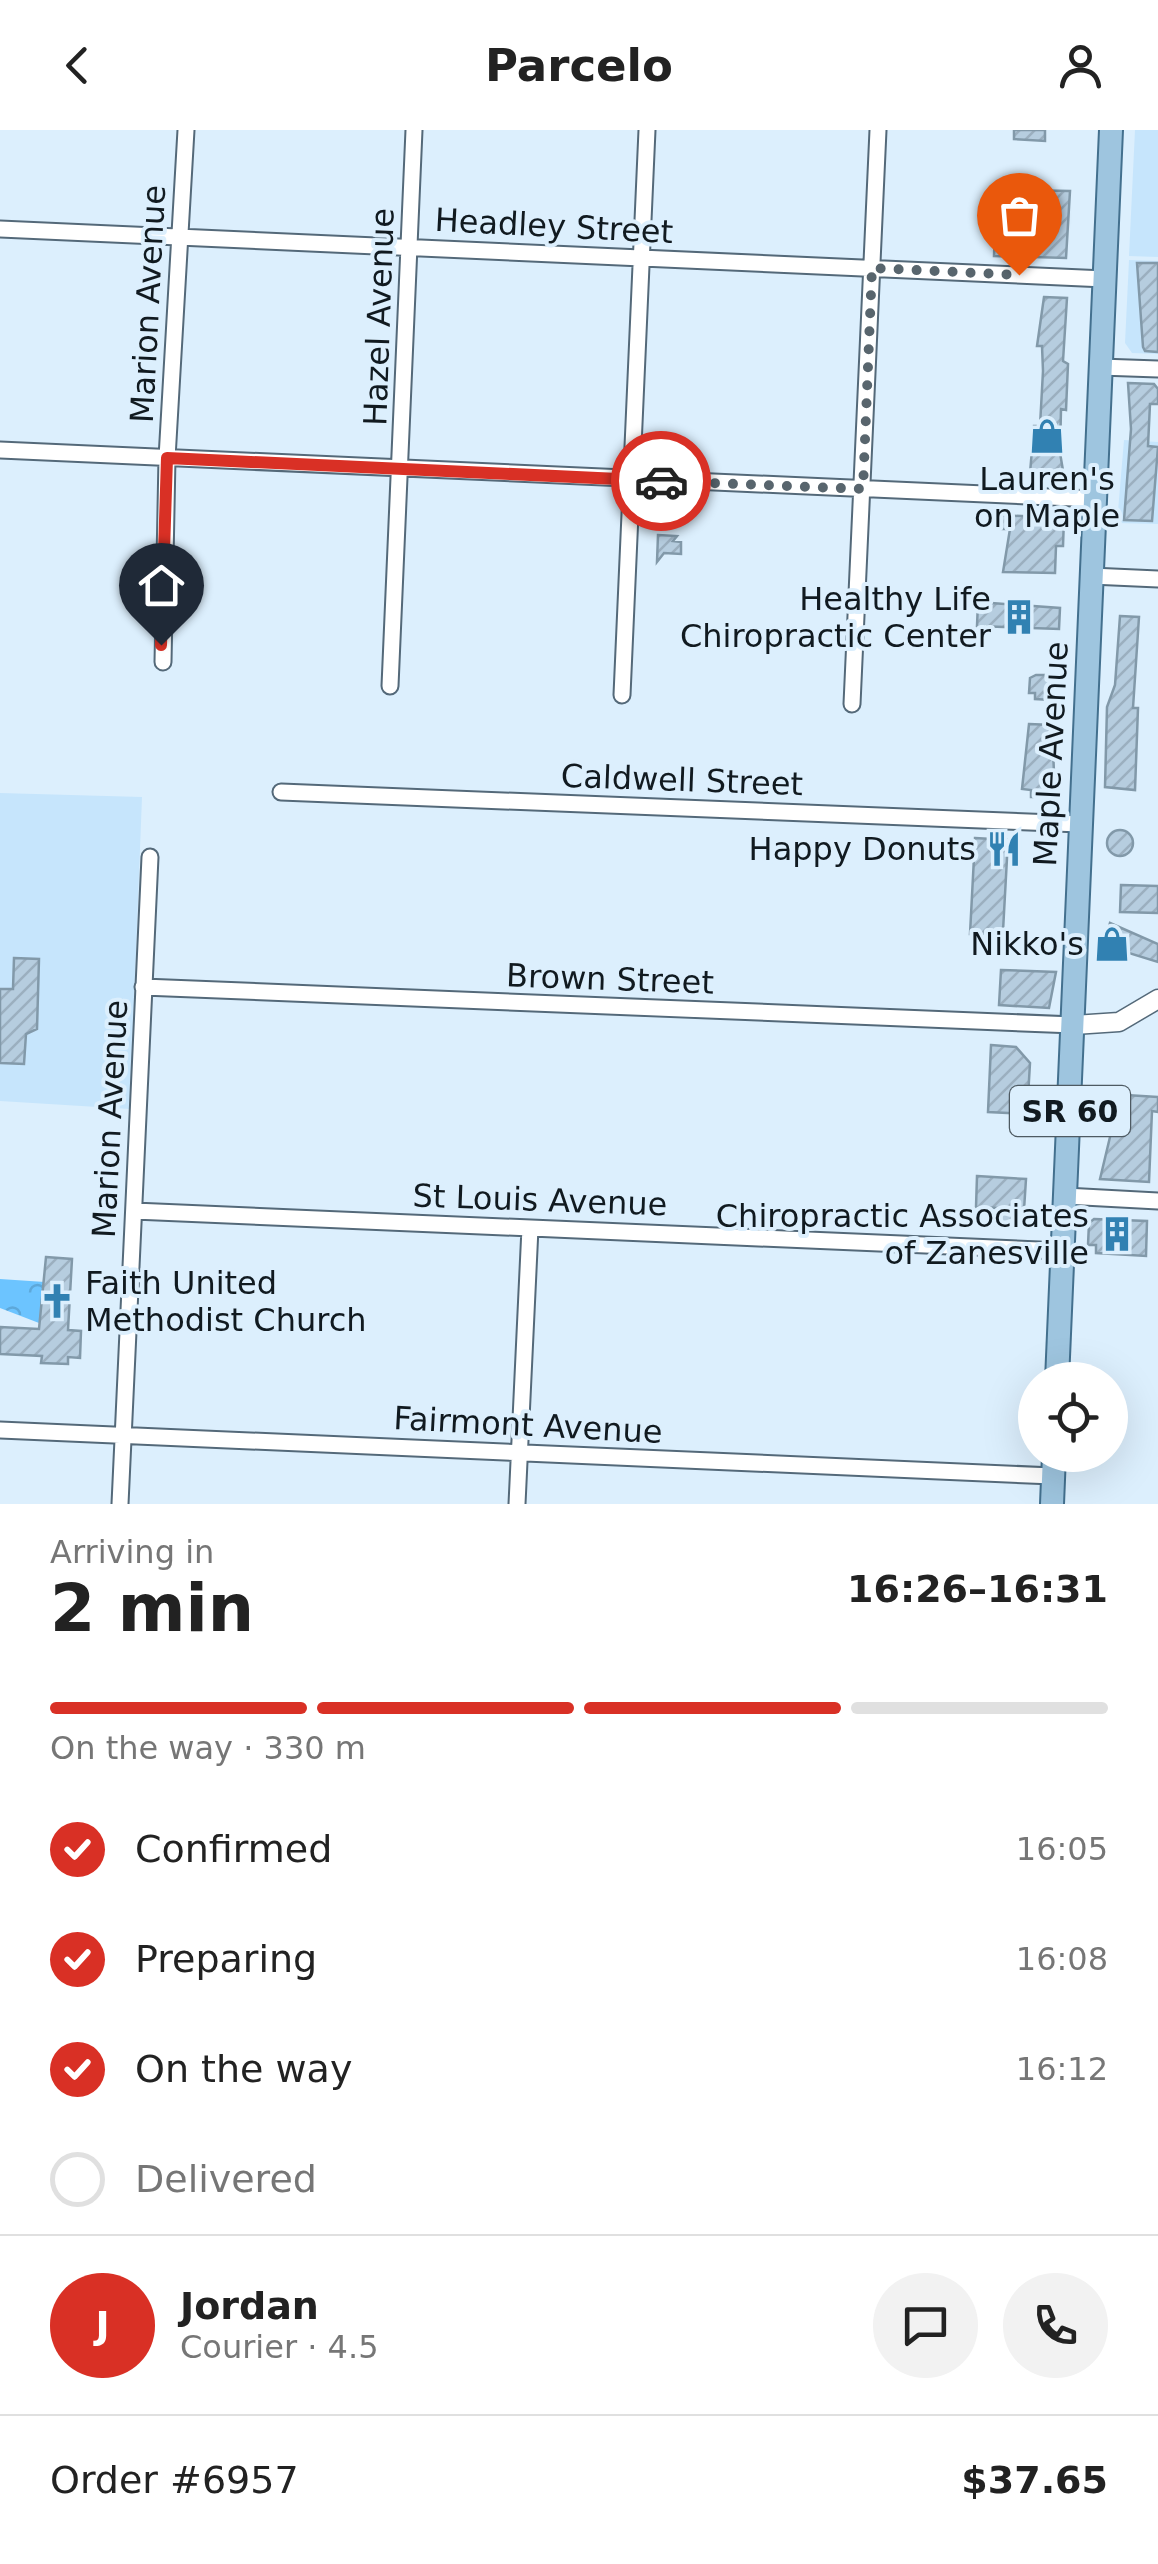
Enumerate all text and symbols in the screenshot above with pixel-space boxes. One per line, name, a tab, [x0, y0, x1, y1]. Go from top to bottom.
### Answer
icon: back	[50, 38, 105, 93]
icon: person	[1053, 38, 1108, 93]
text: Parcelo	[485, 39, 673, 92]
pin	[977, 173, 1062, 276]
street label: Marion Avenue	[123, 184, 173, 424]
icon: bag	[992, 188, 1047, 243]
street label: Headley Street	[434, 201, 674, 251]
street label: Hazel Avenue	[356, 207, 402, 427]
shop icon: Lauren's on Maple	[1028, 417, 1066, 455]
courier	[611, 431, 711, 531]
icon: car	[634, 454, 689, 509]
place label: Lauren's on Maple	[974, 460, 1120, 535]
pin	[119, 543, 204, 646]
icon: home	[134, 558, 189, 613]
place label: Healthy Life Chiropractic Center	[680, 580, 992, 655]
building icon: Healthy Life Chiropractic Center	[1000, 598, 1038, 636]
street label: Maple Avenue	[1026, 641, 1076, 867]
street label: Caldwell Street	[560, 757, 804, 803]
place label: Happy Donuts	[749, 830, 976, 868]
restaurant icon: Happy Donuts	[985, 830, 1023, 868]
place label: Nikko's	[970, 925, 1084, 963]
shop icon: Nikko's	[1093, 925, 1131, 963]
street label: Brown Street	[505, 956, 715, 1002]
street label: Marion Avenue	[85, 999, 135, 1239]
road number: SR 60	[1010, 1086, 1130, 1136]
street label: St Louis Avenue	[412, 1177, 668, 1223]
place label: Chiropractic Associates of Zanesville	[716, 1197, 1089, 1272]
building icon: Chiropractic Associates of Zanesville	[1098, 1215, 1136, 1253]
place label: Faith United Methodist Church	[85, 1264, 367, 1339]
church icon: Faith United Methodist Church	[38, 1282, 76, 1320]
map controls	[1018, 1362, 1128, 1472]
button: locate	[1018, 1362, 1128, 1472]
street label: Fairmont Avenue	[393, 1399, 663, 1451]
text: Arriving in	[50, 1533, 214, 1571]
text: 16:26–16:31	[847, 1567, 1108, 1611]
text: 2 min	[50, 1571, 254, 1646]
text: On the way · 330 m	[50, 1729, 366, 1767]
icon: check	[50, 1822, 105, 1877]
text: Confirmed	[135, 1827, 332, 1871]
text: 16:05	[1016, 1830, 1108, 1868]
icon: check	[50, 1932, 105, 1987]
text: Preparing	[135, 1937, 317, 1981]
text: 16:08	[1016, 1940, 1108, 1978]
icon: check	[50, 2042, 105, 2097]
text: On the way	[135, 2047, 352, 2091]
text: 16:12	[1016, 2050, 1108, 2088]
text: Delivered	[135, 2157, 317, 2201]
button: chat	[873, 2273, 978, 2378]
button: phone	[1003, 2273, 1108, 2378]
text: Jordan	[180, 2284, 319, 2328]
text: J	[95, 2303, 110, 2347]
text: Courier · 4.5	[180, 2328, 379, 2366]
text: Order #6957	[50, 2458, 299, 2502]
text: $37.65	[961, 2458, 1108, 2502]

